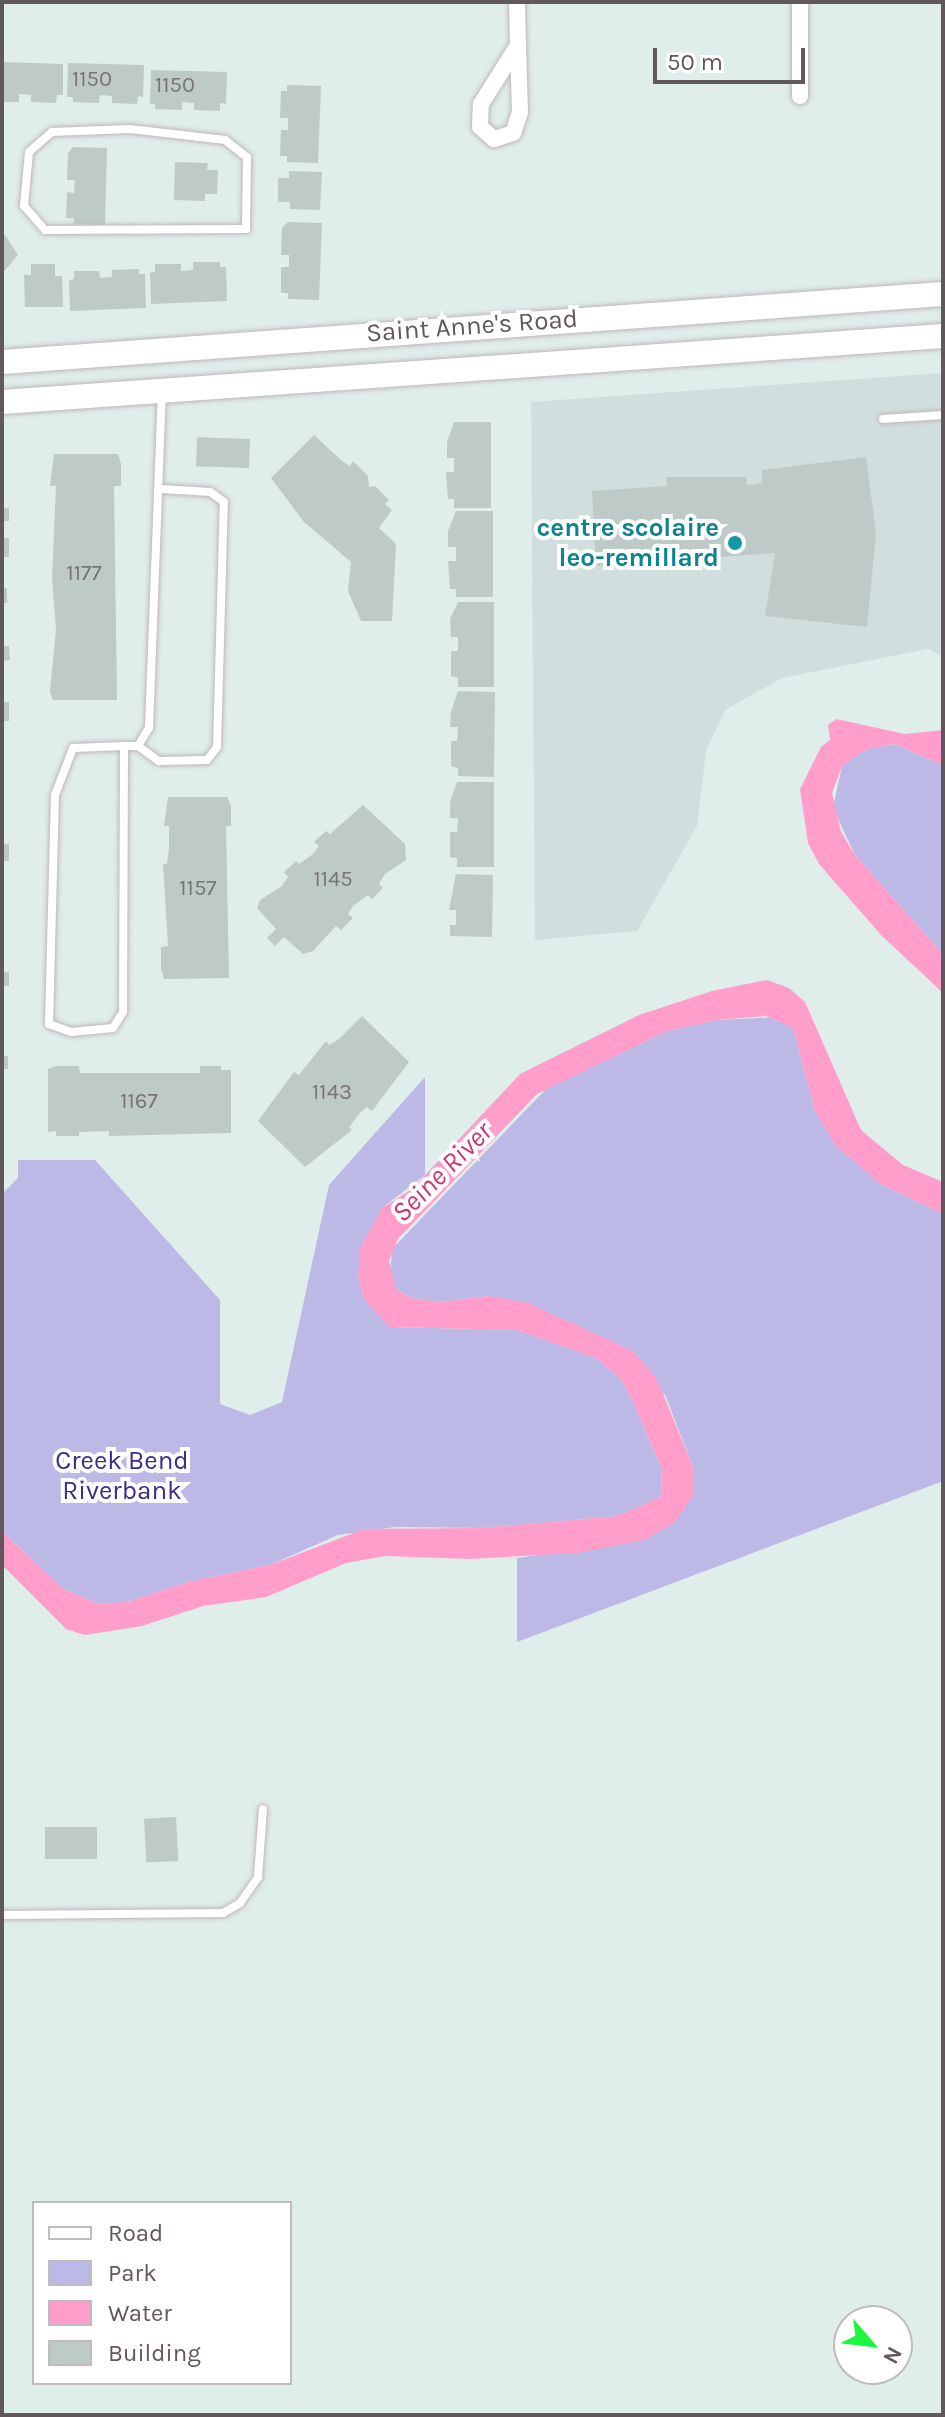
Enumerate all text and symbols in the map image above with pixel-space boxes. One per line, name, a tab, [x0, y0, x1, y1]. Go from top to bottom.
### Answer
scale bar	[657, 32, 809, 82]
text: 50 m	[667, 48, 723, 76]
house number: 1150	[72, 67, 112, 93]
house number: 1150	[155, 73, 195, 99]
street label: Saint Anne's Road	[365, 303, 579, 349]
place label: centre scolaire leo-remillard	[537, 512, 719, 574]
marker: centre scolaire leo-remillard	[726, 534, 744, 552]
house number: 1177	[66, 561, 102, 587]
house number: 1145	[313, 867, 353, 893]
house number: 1157	[179, 876, 217, 902]
house number: 1143	[312, 1080, 352, 1106]
house number: 1167	[120, 1089, 158, 1115]
water label: Seine River	[385, 1115, 499, 1229]
park label: Creek Bend Riverbank	[55, 1445, 189, 1506]
legend	[32, 2201, 292, 2385]
text: Road	[108, 2219, 163, 2247]
text: Park	[108, 2259, 157, 2287]
text: Water	[108, 2299, 172, 2327]
north arrow	[833, 2305, 913, 2385]
text: Building	[108, 2339, 201, 2367]
text: N	[877, 2342, 908, 2368]

